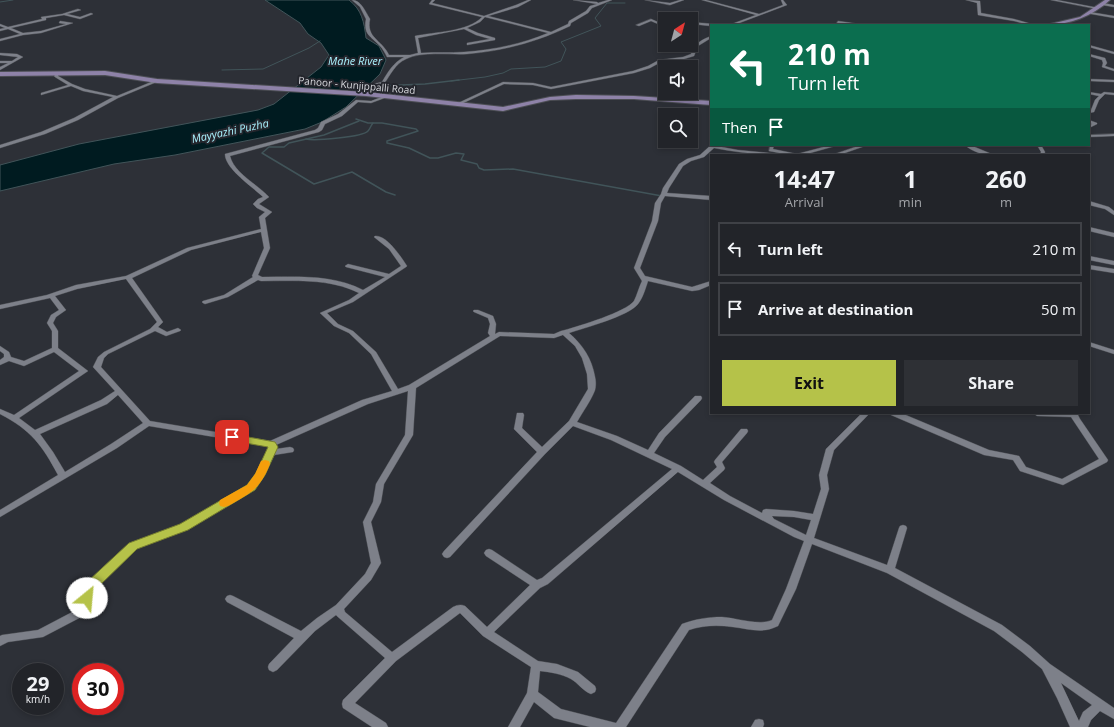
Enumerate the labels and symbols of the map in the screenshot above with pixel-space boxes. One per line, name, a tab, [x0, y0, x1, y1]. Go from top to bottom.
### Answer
north arrow	[658, 12, 698, 52]
water label: Mahe River	[328, 53, 383, 68]
street label: Panoor - Kunjippalli Road	[298, 73, 416, 97]
water label: Mayyazhi Puzha	[190, 115, 270, 146]
pin	[215, 420, 249, 454]
position arrow	[66, 577, 108, 619]
speed limit sign: 30	[72, 663, 124, 715]

